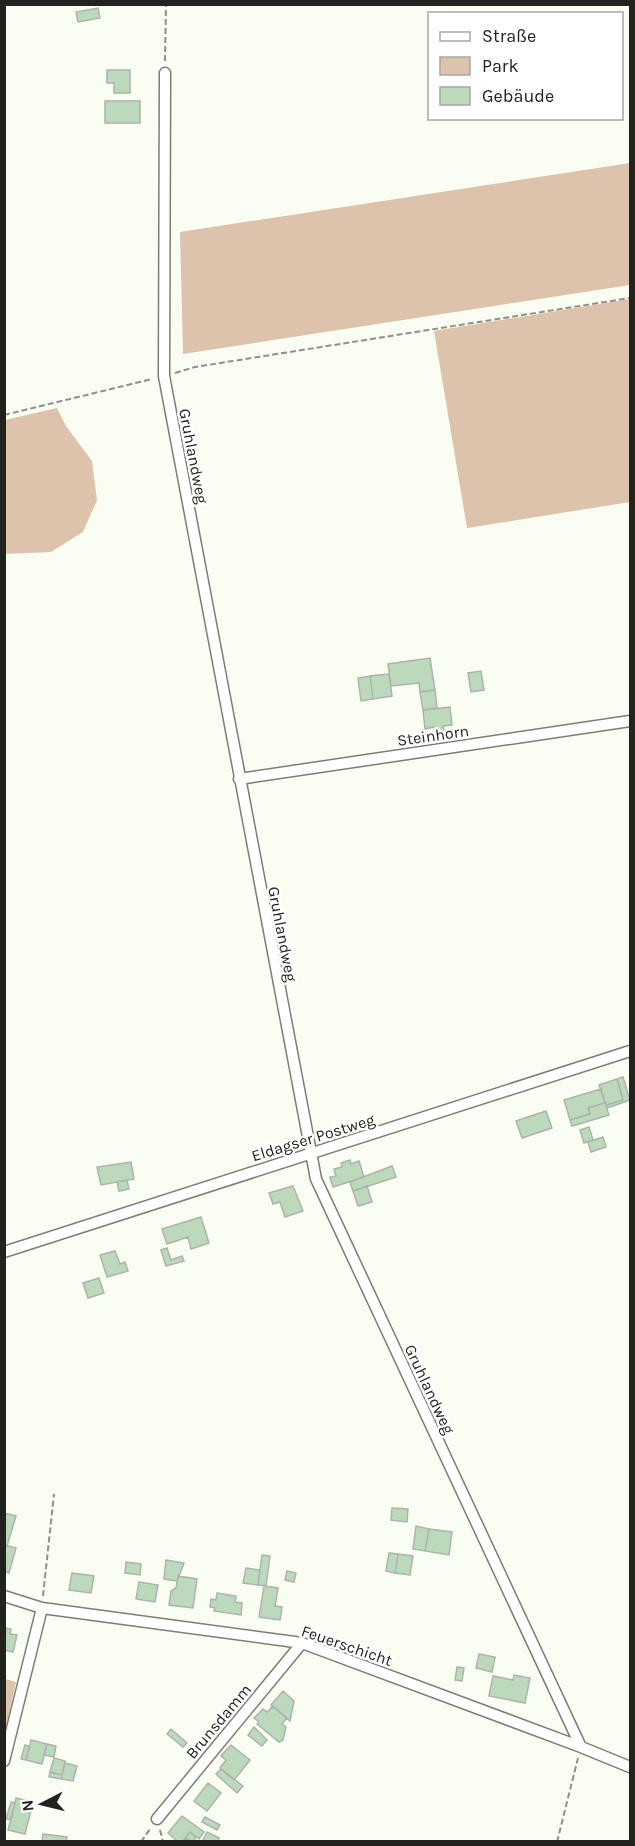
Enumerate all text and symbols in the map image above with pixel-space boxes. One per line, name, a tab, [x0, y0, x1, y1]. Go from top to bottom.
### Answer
legend	[428, 12, 623, 120]
text: Straße	[482, 25, 536, 47]
text: Park	[482, 55, 519, 77]
text: Gebäude	[482, 85, 554, 107]
street label: Gruhlandweg	[175, 407, 212, 505]
street label: Steinhorn	[396, 721, 470, 750]
street label: Gruhlandweg	[264, 885, 301, 983]
street label: Eldagser Postweg	[249, 1110, 377, 1165]
street label: Gruhlandweg	[401, 1341, 459, 1437]
street label: Feuerschicht	[299, 1621, 395, 1670]
street label: Brunsdamm	[182, 1680, 255, 1763]
north arrow	[12, 1774, 72, 1834]
text: N	[17, 1799, 38, 1813]

